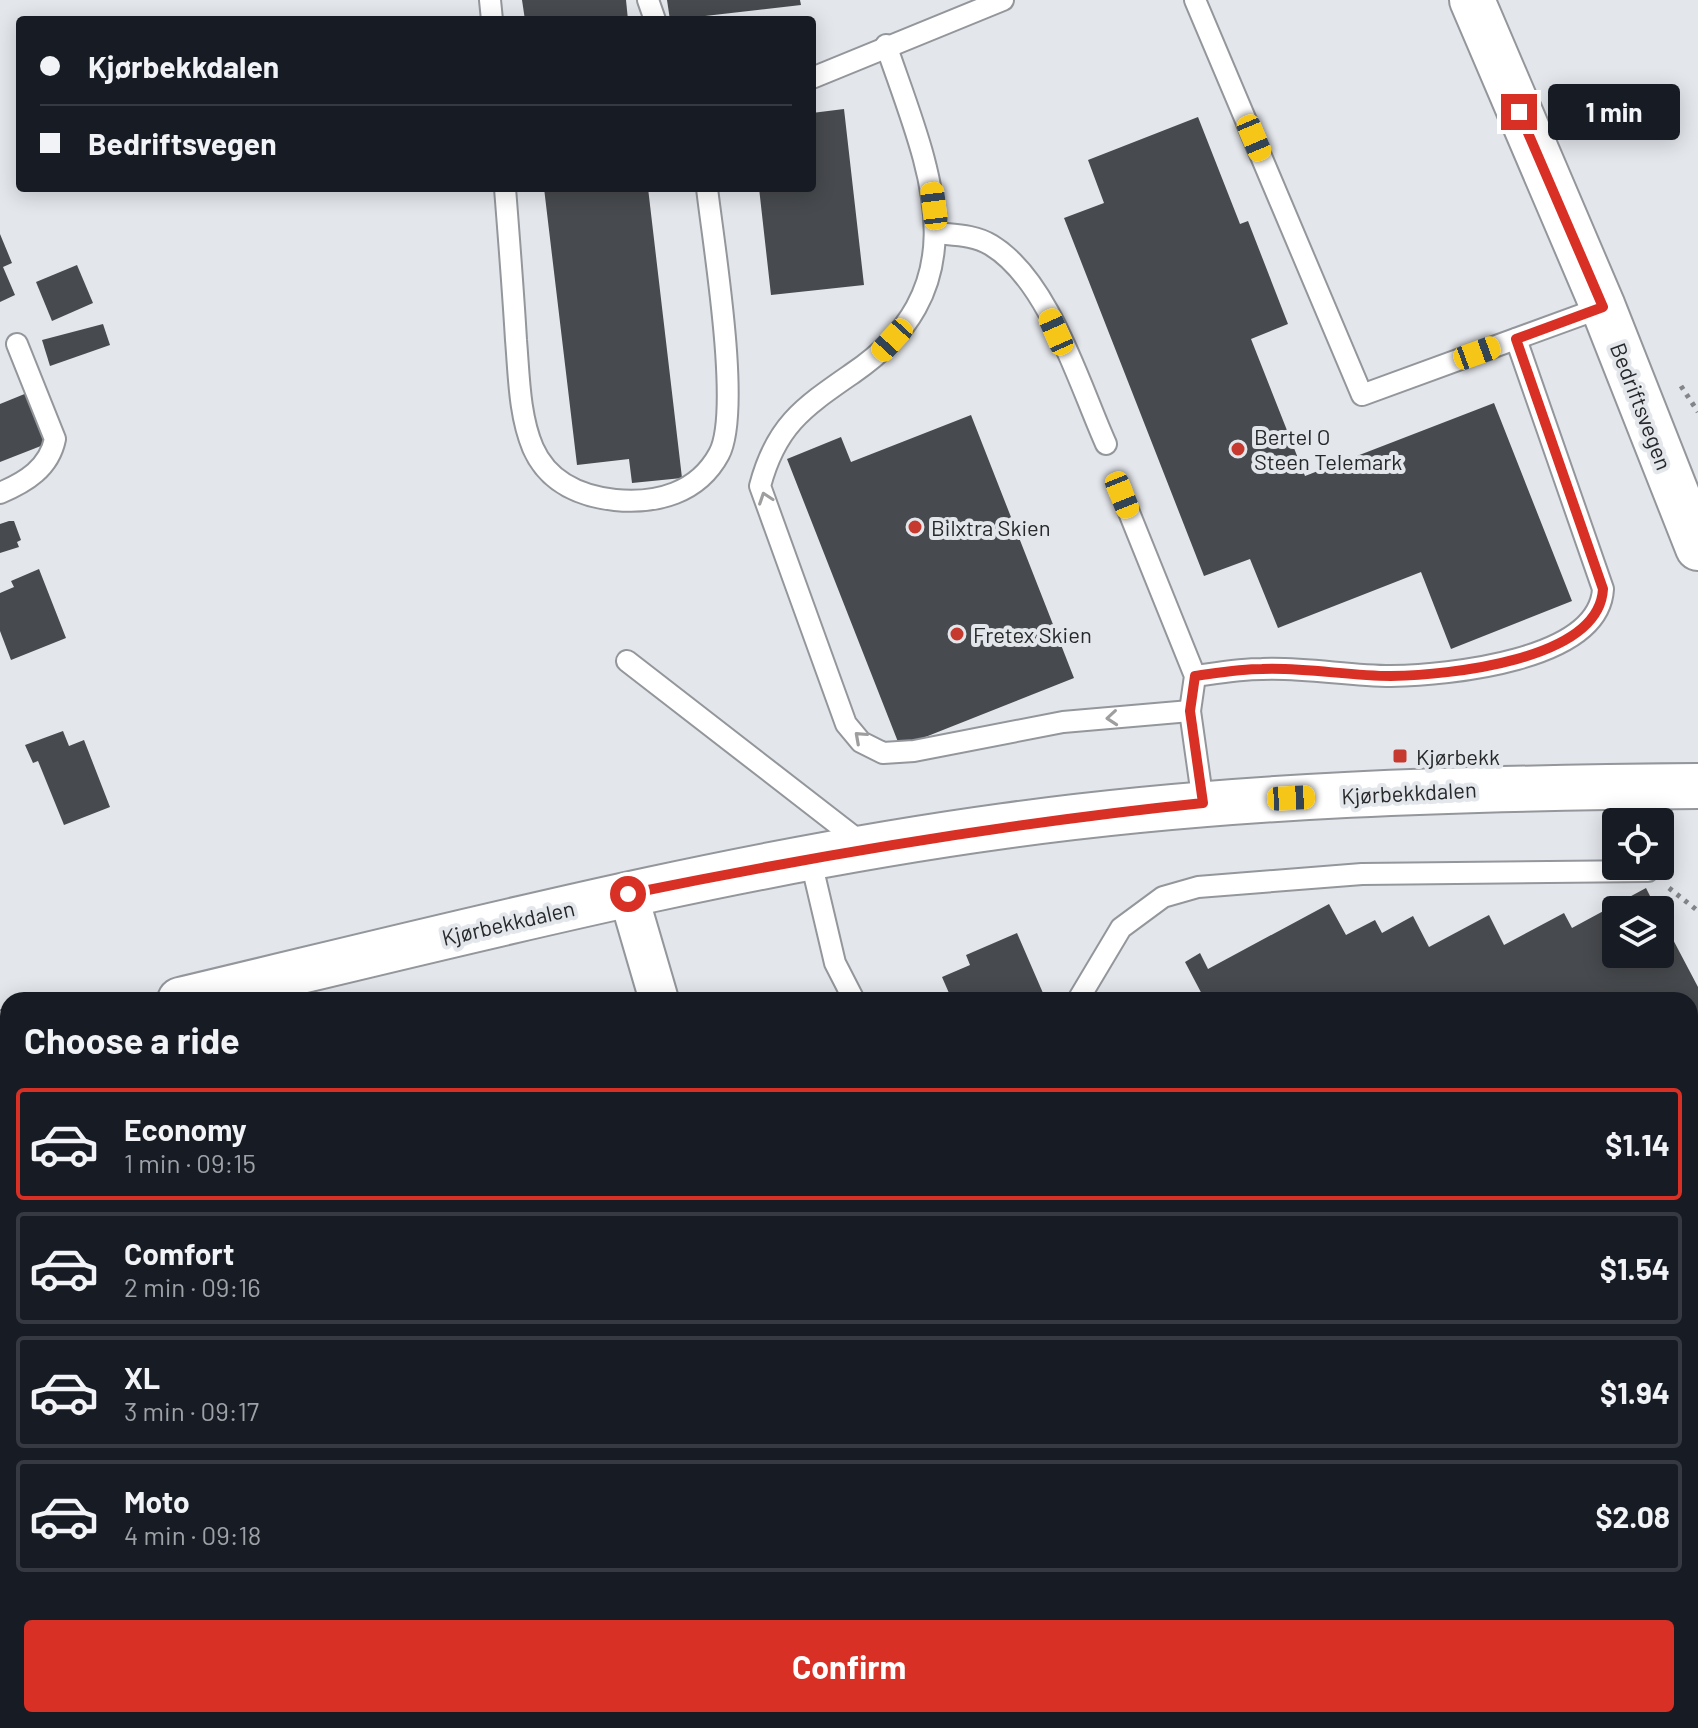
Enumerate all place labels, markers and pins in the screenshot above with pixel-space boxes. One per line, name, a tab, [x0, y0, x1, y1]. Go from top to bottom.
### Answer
place label: Bertel O Steen Telemark	[1254, 423, 1402, 474]
marker: Bertel O Steen Telemark	[1229, 440, 1247, 458]
place label: Bilxtra Skien	[931, 514, 1051, 540]
marker: Bilxtra Skien	[906, 518, 924, 536]
place label: Fretex Skien	[973, 621, 1092, 647]
marker: Fretex Skien	[948, 625, 966, 643]
place label: Kjørbekk	[1416, 743, 1500, 769]
marker: Kjørbekk	[1391, 747, 1409, 765]

